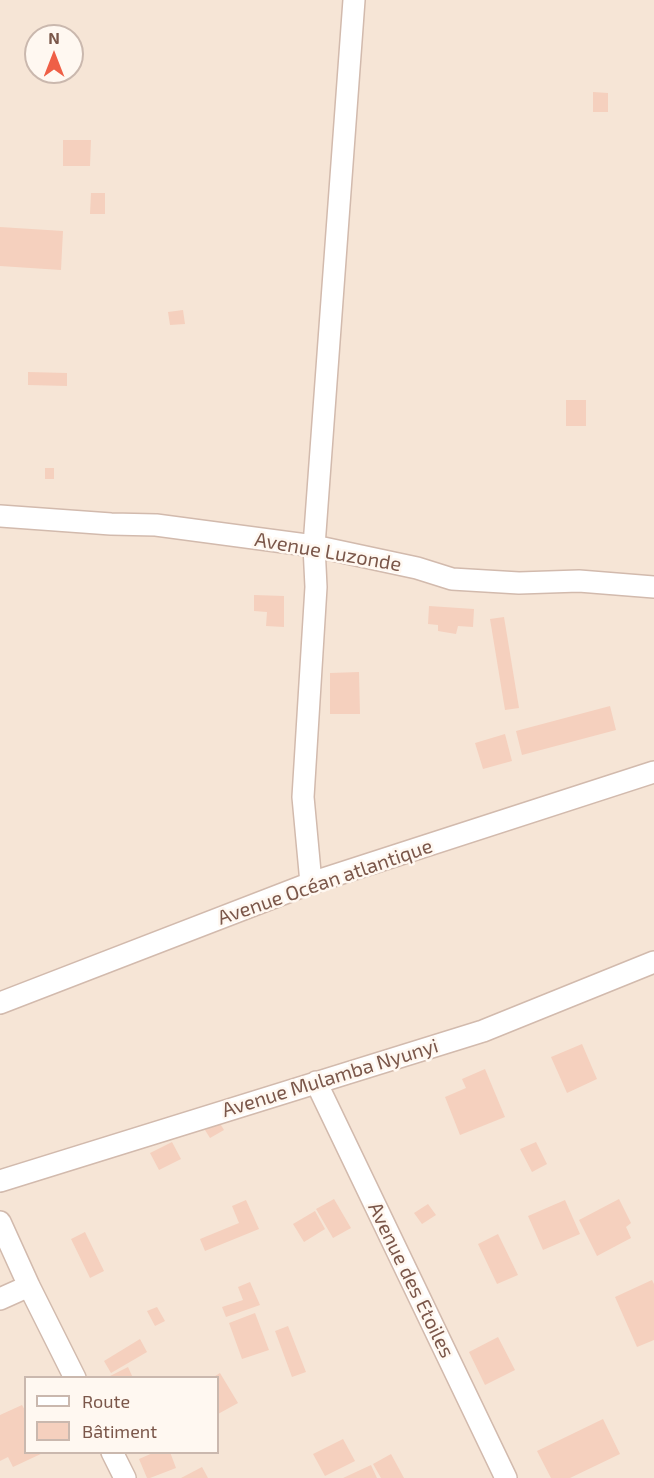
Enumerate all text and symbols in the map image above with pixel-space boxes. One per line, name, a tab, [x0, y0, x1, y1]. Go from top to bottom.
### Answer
north arrow	[24, 24, 84, 84]
text: N	[48, 28, 60, 47]
street label: Avenue Luzonde	[253, 527, 403, 577]
street label: Avenue Océan atlantique	[214, 834, 436, 930]
street label: Avenue Mulamba Nyunyi	[219, 1034, 441, 1122]
street label: Avenue des Etoiles	[363, 1198, 459, 1362]
legend	[24, 1376, 219, 1454]
text: Route	[82, 1390, 130, 1412]
text: Bâtiment	[82, 1420, 157, 1442]

